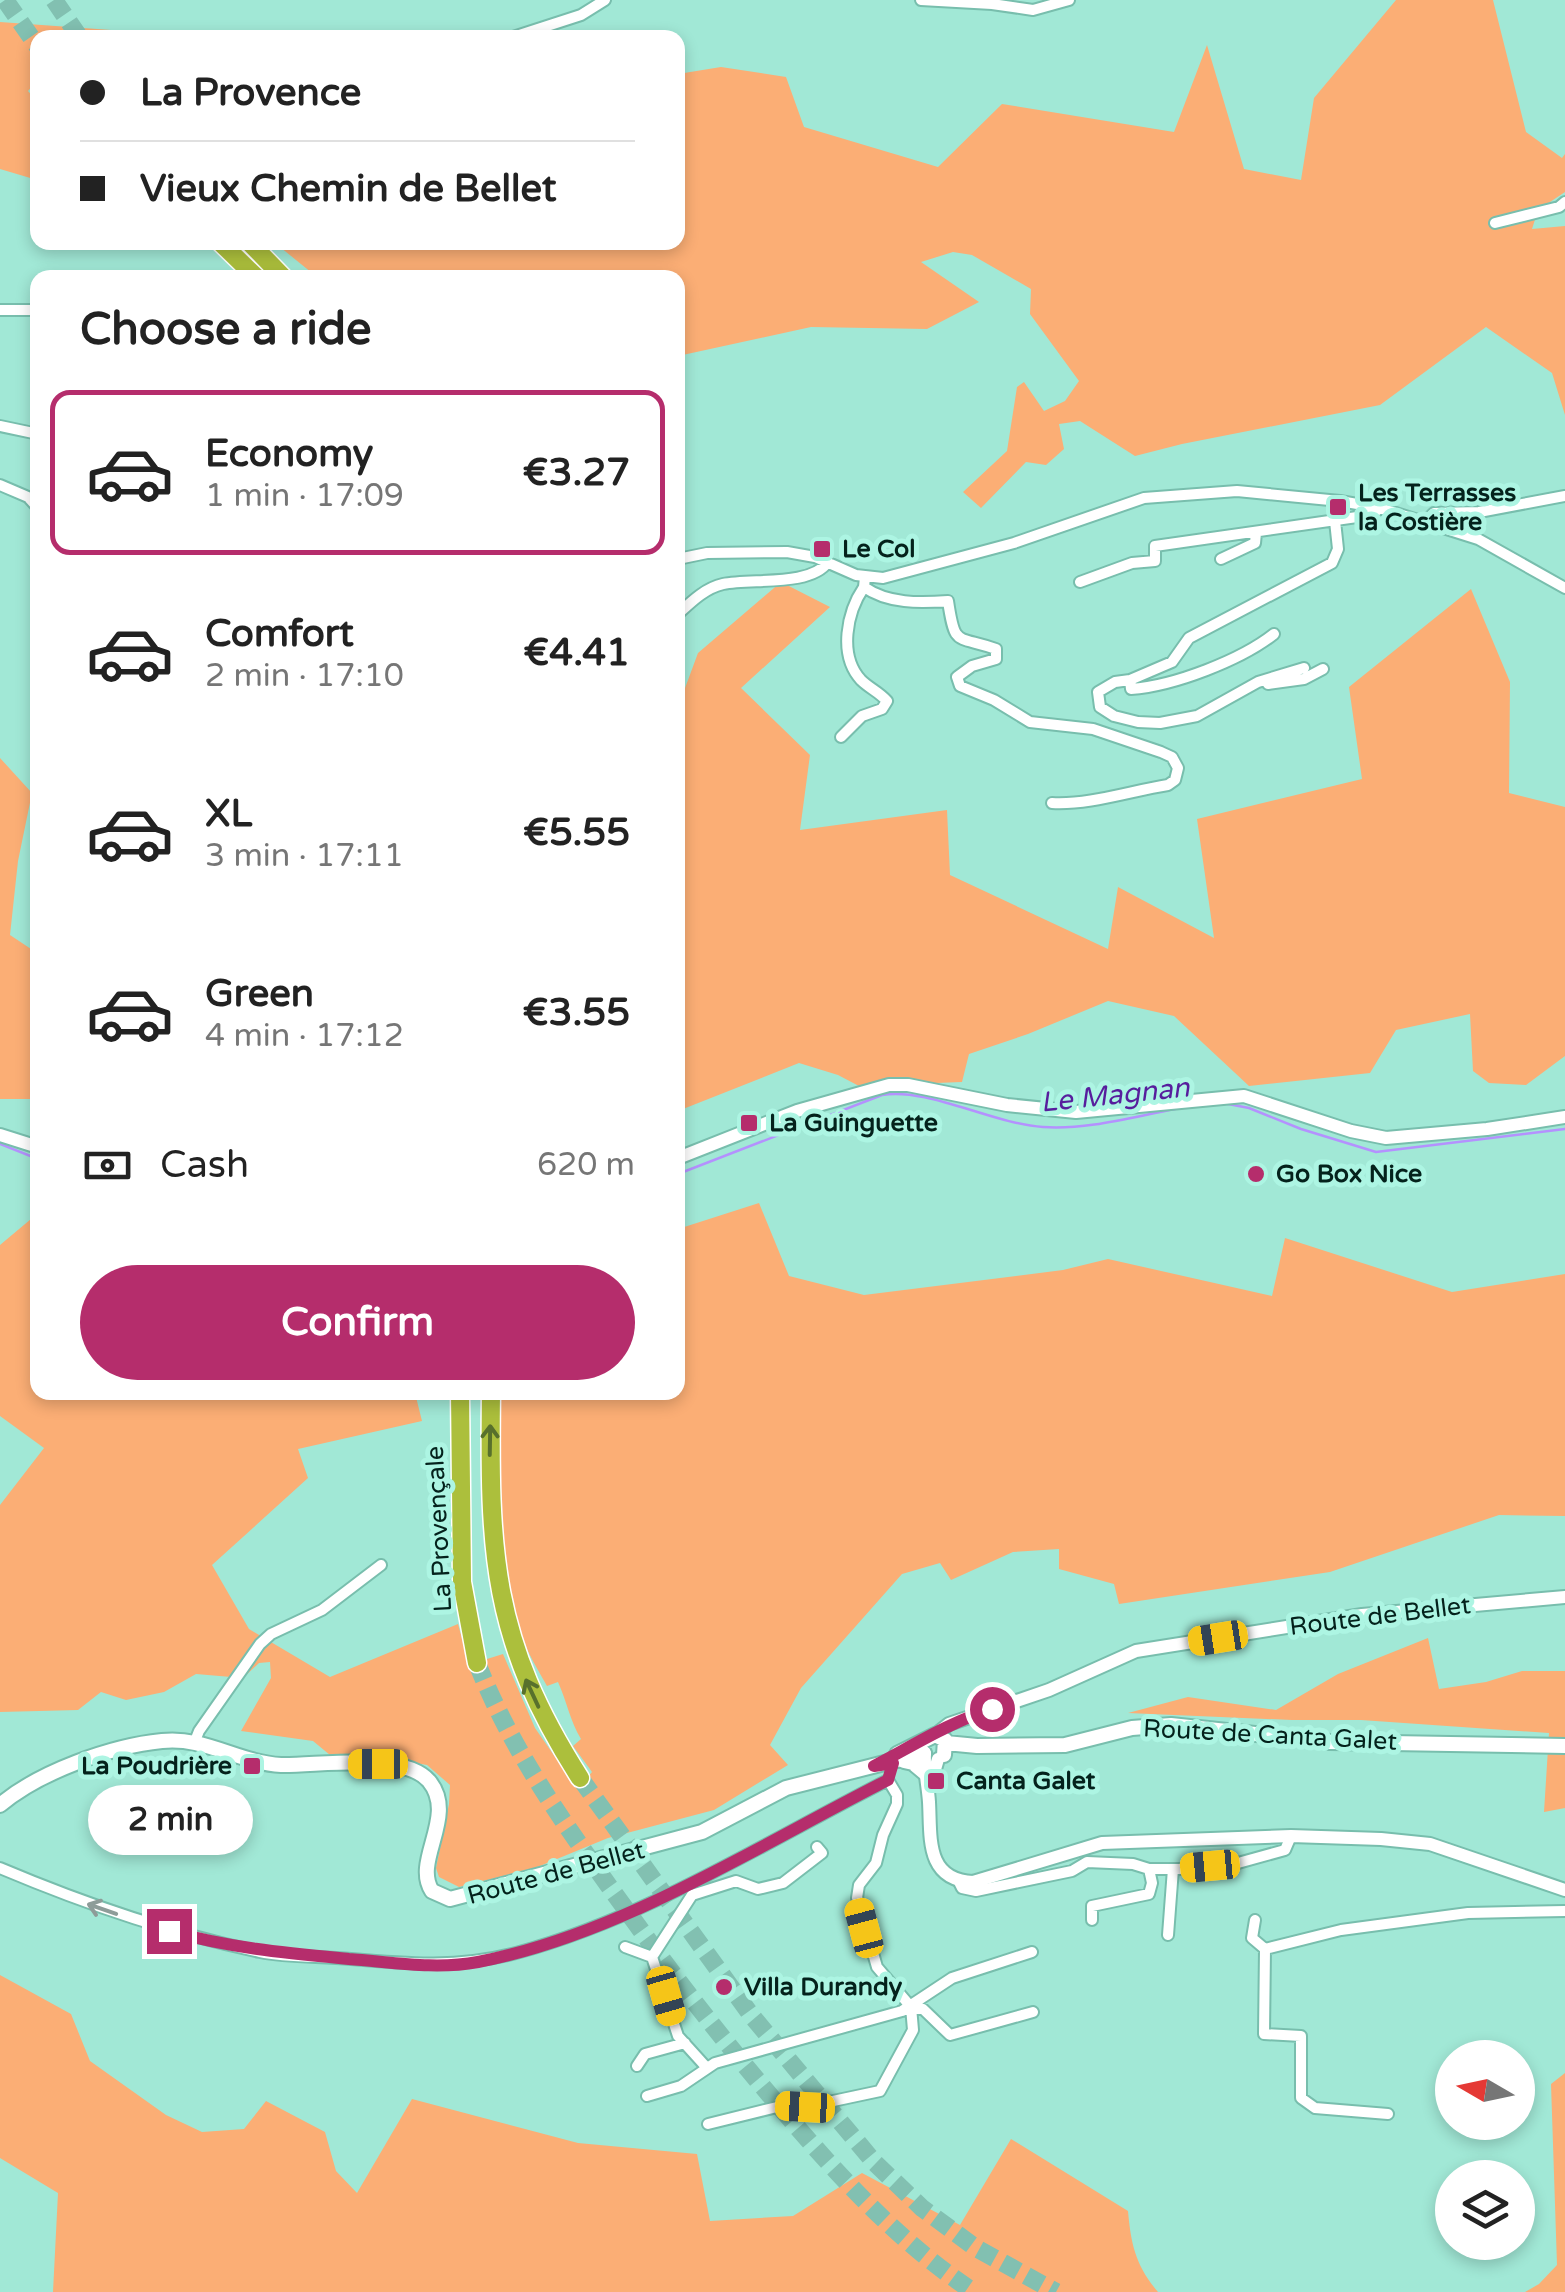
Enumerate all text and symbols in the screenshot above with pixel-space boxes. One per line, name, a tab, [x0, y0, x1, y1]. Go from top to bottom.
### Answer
text: La Provence	[140, 70, 361, 116]
text: Vieux Chemin de Bellet	[140, 166, 556, 212]
text: Choose a ride	[80, 303, 371, 357]
icon: car	[85, 428, 175, 518]
text: Economy	[205, 431, 373, 477]
text: €3.27	[523, 450, 630, 496]
text: 1 min · 17:09	[205, 477, 404, 515]
place label: Les Terrasses la Costière	[1358, 478, 1516, 537]
marker: Les Terrasses la Costière	[1327, 496, 1349, 518]
place label: Le Col	[842, 534, 915, 564]
marker: Le Col	[811, 538, 833, 560]
icon: car	[85, 608, 175, 698]
text: Comfort	[205, 611, 354, 657]
text: €4.41	[523, 630, 630, 676]
text: 2 min · 17:10	[205, 657, 404, 695]
icon: car	[85, 788, 175, 878]
text: XL	[205, 791, 252, 837]
text: €5.55	[523, 810, 630, 856]
text: 3 min · 17:11	[205, 837, 404, 875]
icon: car	[85, 968, 175, 1058]
text: Green	[205, 971, 314, 1017]
text: €3.55	[523, 990, 630, 1036]
text: 4 min · 17:12	[205, 1017, 404, 1055]
water label: Le Magnan	[1039, 1070, 1192, 1120]
place label: La Guinguette	[769, 1108, 938, 1138]
marker: La Guinguette	[738, 1112, 760, 1134]
icon: cash	[80, 1138, 135, 1193]
text: Cash	[160, 1142, 249, 1188]
text: 620 m	[537, 1146, 635, 1184]
place label: Go Box Nice	[1276, 1159, 1422, 1189]
marker: Go Box Nice	[1245, 1163, 1267, 1185]
button: Confirm	[80, 1265, 635, 1380]
one-way arrow	[480, 1425, 500, 1458]
street label: La Provençale	[420, 1445, 458, 1613]
street label: Route de Bellet	[1288, 1590, 1473, 1642]
car	[1186, 1618, 1250, 1658]
one-way arrow	[522, 1679, 541, 1709]
route start	[970, 1687, 1015, 1732]
street label: Route de Canta Galet	[1142, 1713, 1398, 1757]
car	[348, 1749, 408, 1779]
place label: La Poudrière	[81, 1751, 232, 1781]
marker: La Poudrière	[241, 1755, 263, 1777]
place label: Canta Galet	[956, 1766, 1096, 1796]
marker: Canta Galet	[925, 1770, 947, 1792]
callout: 2 min	[86, 1786, 252, 1856]
text: 2 min	[128, 1801, 213, 1839]
street label: Route de Bellet	[464, 1835, 648, 1911]
car	[1179, 1848, 1241, 1884]
car	[842, 1895, 886, 1961]
one-way arrow	[87, 1899, 119, 1917]
route end	[147, 1909, 192, 1954]
car	[643, 1963, 689, 2029]
place label: Villa Durandy	[744, 1972, 903, 2002]
marker: Villa Durandy	[713, 1976, 735, 1998]
north arrow	[1435, 2040, 1535, 2140]
map controls	[1435, 2040, 1535, 2260]
car	[774, 2090, 836, 2124]
button: layers	[1435, 2160, 1535, 2260]

